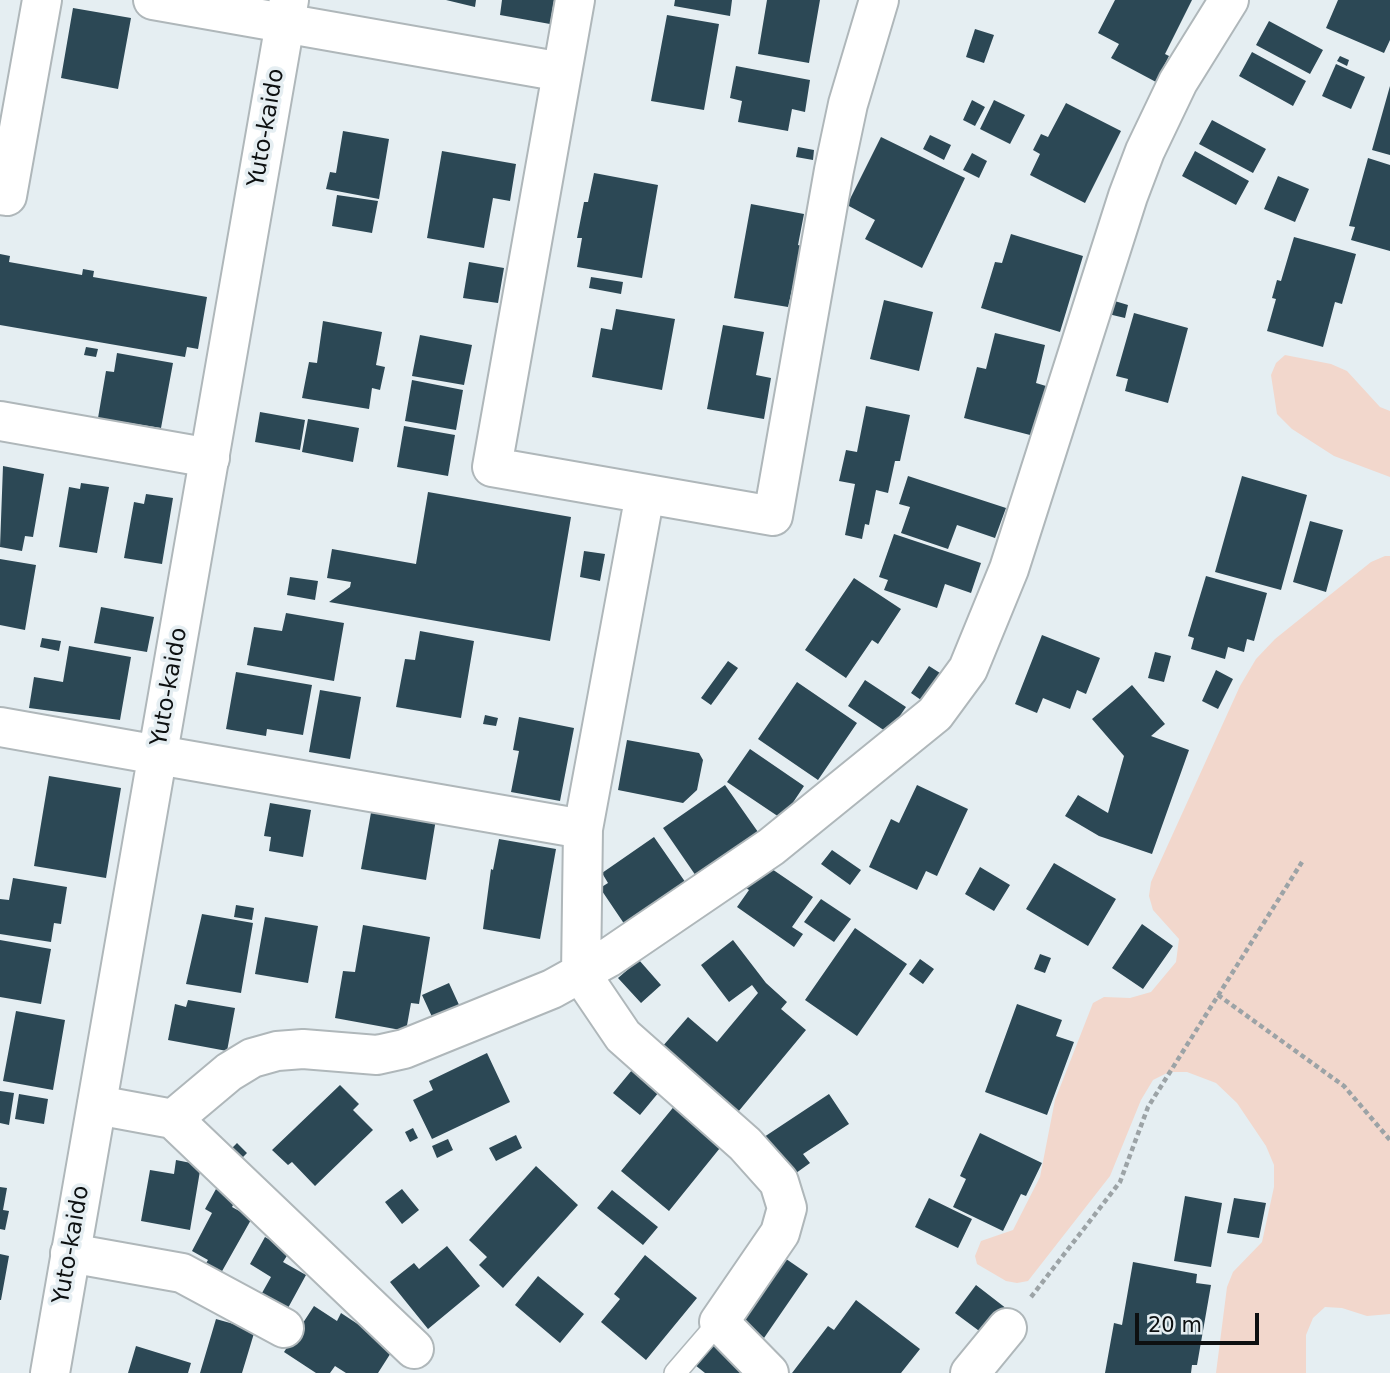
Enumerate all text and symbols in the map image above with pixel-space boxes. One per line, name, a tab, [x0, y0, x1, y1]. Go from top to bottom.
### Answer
street label: Yuto-kaido	[243, 67, 291, 189]
street label: Yuto-kaido	[146, 626, 194, 748]
street label: Yuto-kaido	[48, 1184, 96, 1306]
scale bar	[1138, 1300, 1262, 1344]
text: 20 m	[1148, 1313, 1202, 1337]

